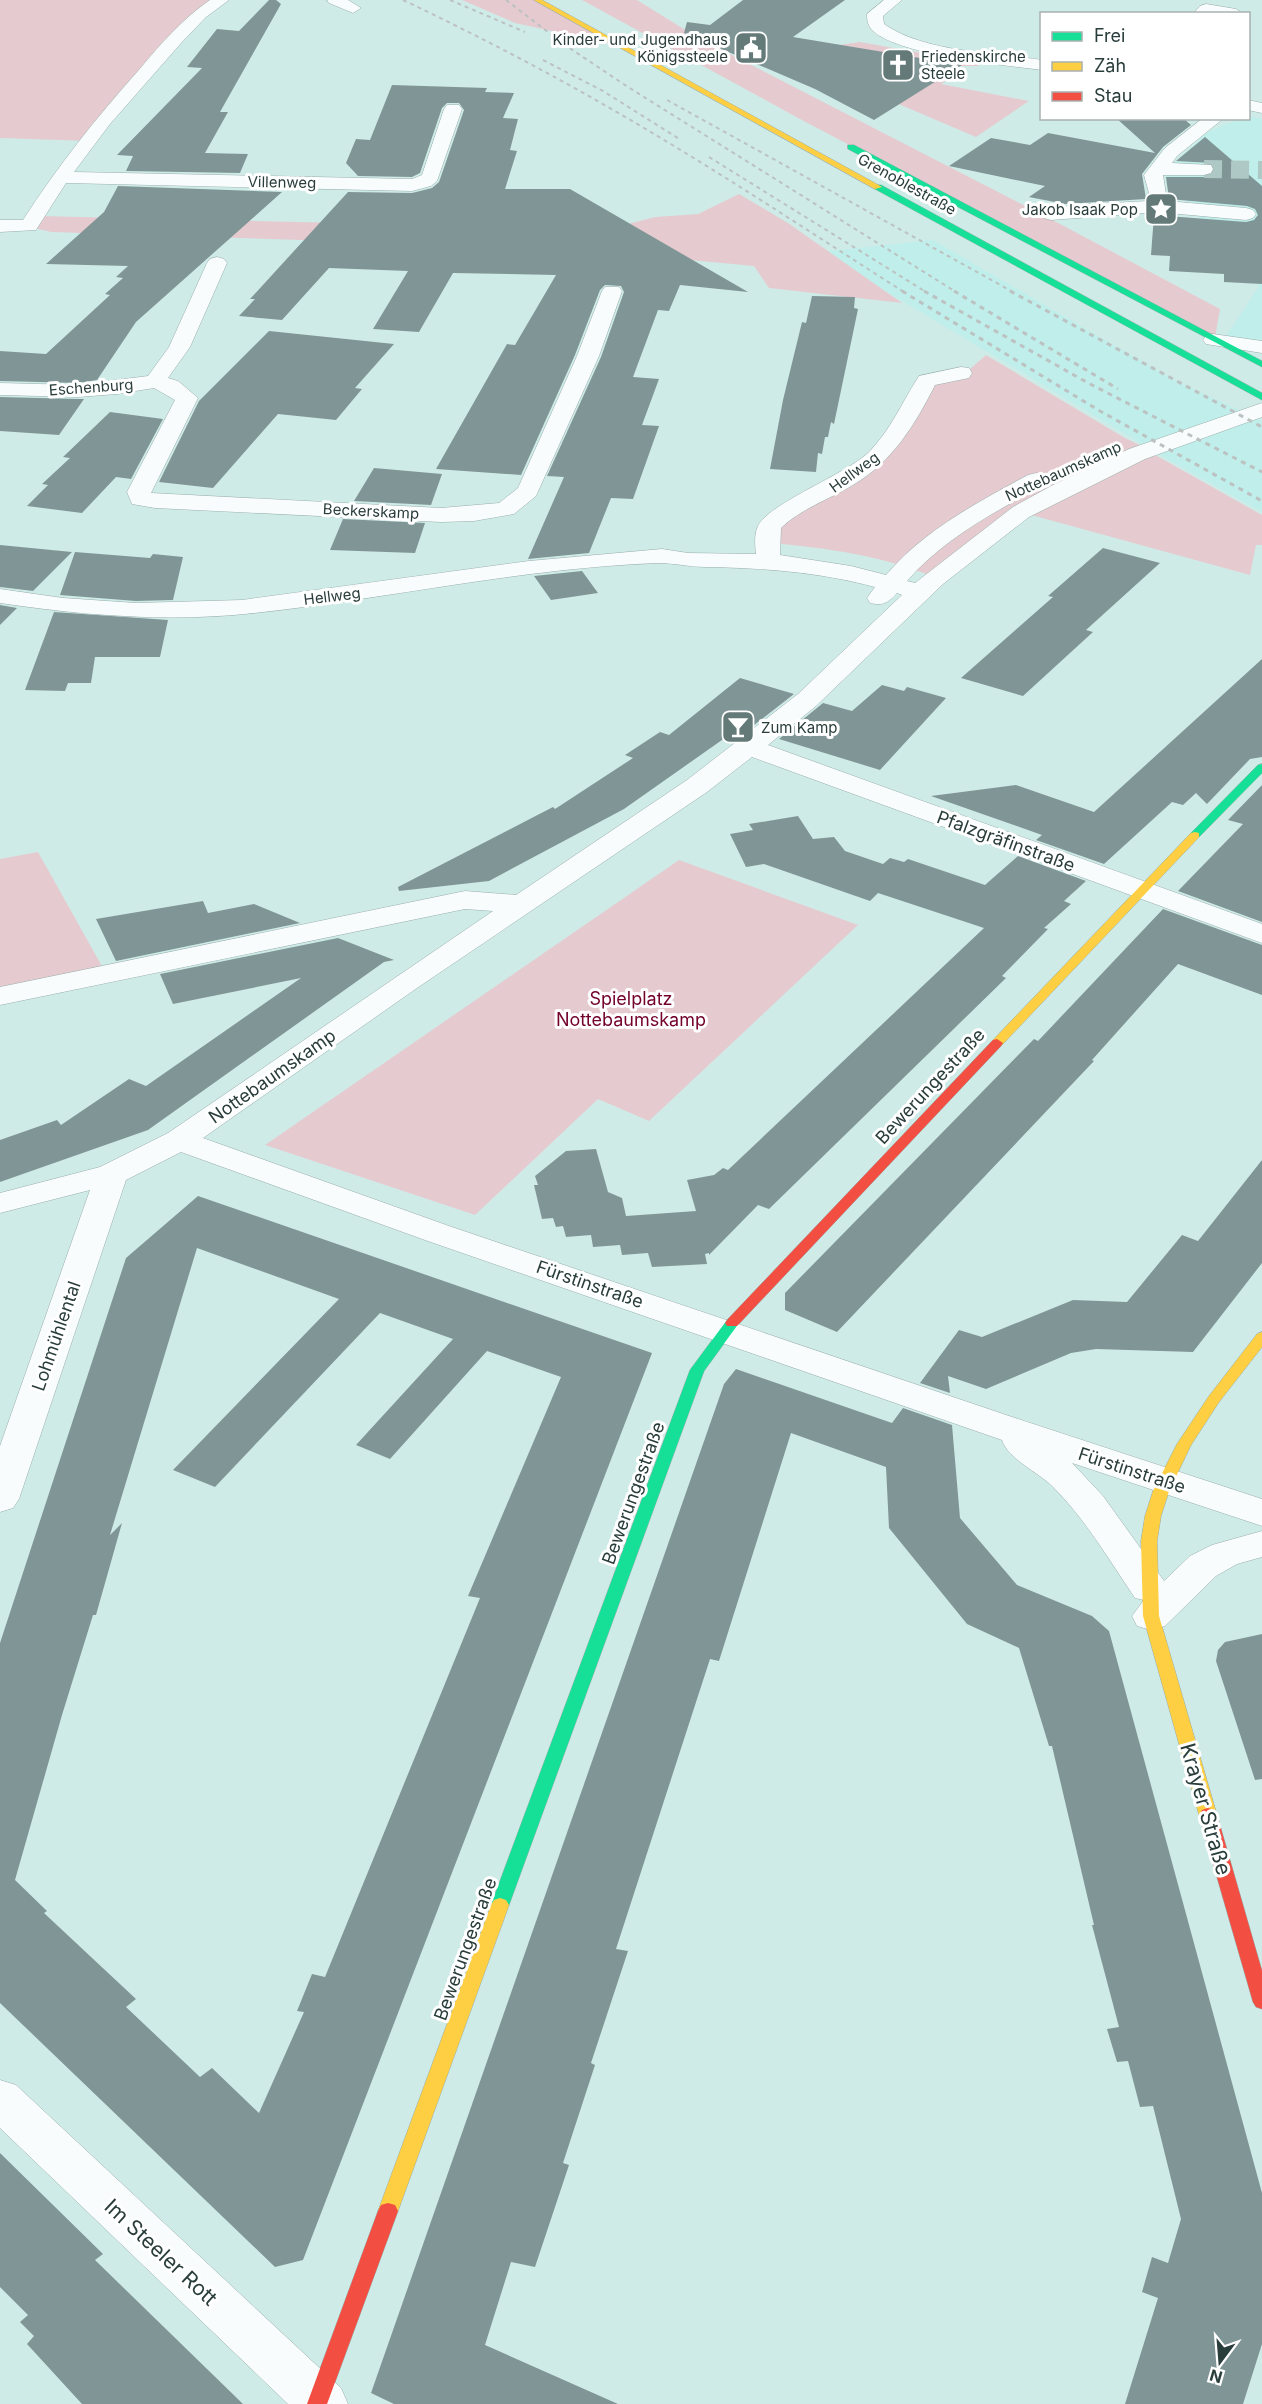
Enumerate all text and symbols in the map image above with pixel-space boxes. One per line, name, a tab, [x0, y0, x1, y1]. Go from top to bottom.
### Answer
legend	[1040, 12, 1250, 120]
text: Frei	[1094, 25, 1125, 46]
place label: Kinder- und Jugendhaus Königssteele	[552, 30, 728, 66]
public building icon: Kinder- und Jugendhaus Königssteele	[733, 30, 769, 66]
church icon: Friedenskirche Steele	[880, 47, 916, 83]
place label: Friedenskirche Steele	[921, 47, 1026, 83]
text: Zäh	[1094, 55, 1126, 76]
text: Stau	[1094, 85, 1132, 106]
street label: Grenoblestraße	[854, 149, 960, 219]
street label: Villenweg	[247, 172, 317, 192]
place icon: Jakob Isaak Pop	[1143, 191, 1179, 227]
place label: Jakob Isaak Pop	[1022, 200, 1138, 219]
street label: Eschenburg	[48, 375, 134, 399]
street label: Nottebaumskamp	[1002, 437, 1124, 505]
street label: Hellweg	[825, 448, 883, 496]
street label: Beckerskamp	[322, 499, 420, 523]
street label: Hellweg	[303, 583, 361, 609]
bar icon: Zum Kamp	[720, 709, 756, 745]
place label: Zum Kamp	[761, 718, 838, 737]
street label: Pfalzgräfinstraße	[934, 806, 1078, 876]
park label: Spielplatz Nottebaumskamp	[556, 988, 706, 1030]
street label: Nottebaumskamp	[205, 1024, 339, 1128]
street label: Bewerungestraße	[871, 1024, 989, 1148]
street label: Fürstinstraße	[534, 1256, 646, 1312]
street label: Lohmühlental	[27, 1278, 85, 1394]
street label: Bewerungestraße	[597, 1419, 669, 1567]
street label: Fürstinstraße	[1076, 1443, 1188, 1497]
street label: Krayer Straße	[1175, 1740, 1237, 1878]
street label: Bewerungestraße	[429, 1875, 501, 2023]
street label: Im Steeler Rott	[100, 2194, 223, 2311]
north arrow	[1190, 2332, 1250, 2392]
text: N	[1207, 2365, 1224, 2388]

